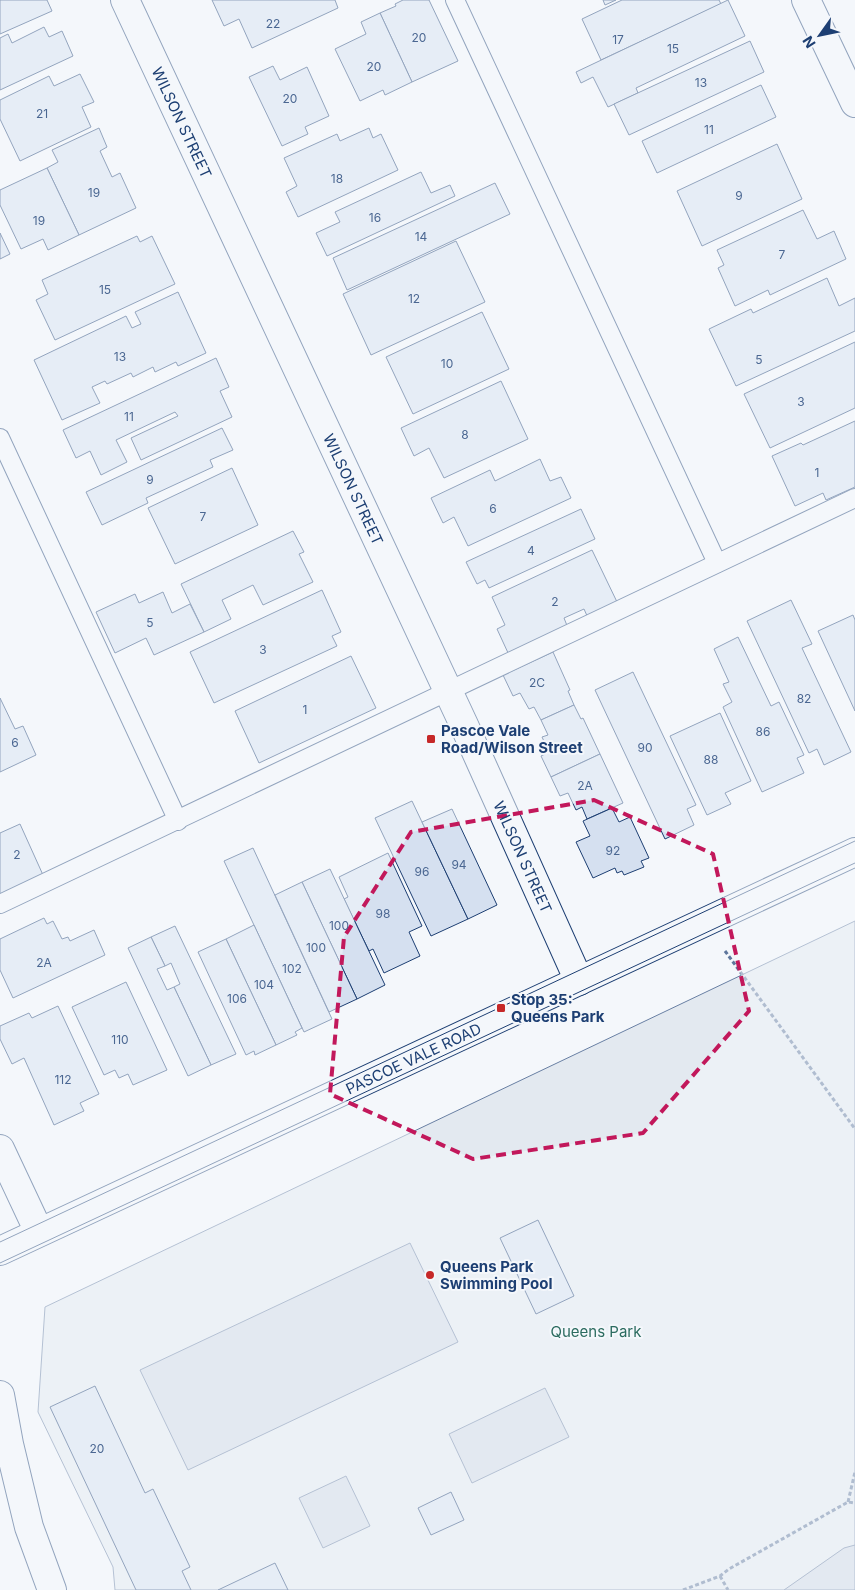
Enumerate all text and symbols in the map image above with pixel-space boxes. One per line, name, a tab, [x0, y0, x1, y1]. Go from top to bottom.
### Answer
north arrow	[795, 10, 845, 60]
house number: 22	[266, 16, 280, 31]
house number: 20	[412, 30, 426, 45]
house number: 17	[612, 32, 624, 47]
text: N	[799, 33, 819, 51]
house number: 15	[667, 41, 679, 56]
house number: 20	[367, 59, 381, 74]
street label: WILSON STREET	[148, 64, 216, 181]
house number: 13	[695, 75, 707, 90]
house number: 20	[283, 91, 297, 106]
house number: 21	[36, 106, 48, 121]
house number: 11	[704, 122, 714, 137]
house number: 18	[331, 171, 343, 186]
house number: 19	[88, 185, 100, 200]
house number: 9	[735, 188, 743, 203]
house number: 16	[369, 210, 381, 225]
house number: 19	[33, 213, 45, 228]
house number: 14	[415, 229, 428, 244]
house number: 7	[779, 247, 786, 262]
house number: 15	[99, 282, 111, 297]
house number: 12	[408, 291, 420, 306]
house number: 13	[114, 349, 126, 364]
house number: 5	[755, 352, 763, 367]
house number: 10	[441, 356, 453, 371]
house number: 3	[797, 394, 805, 409]
house number: 11	[124, 409, 134, 424]
house number: 8	[461, 427, 469, 442]
street label: WILSON STREET	[320, 430, 388, 548]
house number: 1	[815, 465, 819, 480]
house number: 9	[146, 472, 154, 487]
house number: 6	[489, 501, 497, 516]
house number: 7	[200, 509, 207, 524]
house number: 4	[527, 543, 535, 558]
house number: 2	[551, 594, 559, 609]
house number: 5	[146, 615, 154, 630]
house number: 3	[259, 642, 267, 657]
house number: 2C	[529, 675, 545, 690]
house number: 82	[797, 691, 811, 706]
house number: 1	[303, 702, 307, 717]
place label: Pascoe Vale Road/Wilson Street	[441, 721, 583, 757]
house number: 86	[756, 724, 770, 739]
marker: Pascoe Vale Road/Wilson Street	[425, 733, 437, 745]
house number: 6	[11, 735, 19, 750]
house number: 90	[637, 740, 653, 755]
house number: 88	[704, 752, 718, 767]
house number: 2A	[577, 778, 593, 793]
street label: WILSON STREET	[490, 798, 557, 916]
house number: 92	[606, 843, 620, 858]
house number: 2	[13, 847, 21, 862]
house number: 94	[451, 857, 467, 872]
house number: 96	[415, 864, 429, 879]
house number: 98	[376, 906, 390, 921]
house number: 100	[329, 918, 349, 933]
house number: 100	[306, 940, 326, 955]
house number: 2A	[36, 955, 52, 970]
house number: 102	[282, 961, 302, 976]
house number: 104	[254, 977, 274, 992]
place label: Stop 35: Queens Park	[511, 990, 605, 1026]
house number: 106	[227, 991, 247, 1006]
marker: Stop 35: Queens Park	[495, 1002, 507, 1014]
street label: PASCOE VALE ROAD	[342, 1018, 484, 1098]
house number: 110	[111, 1032, 129, 1047]
house number: 112	[54, 1072, 72, 1087]
place label: Queens Park Swimming Pool	[440, 1257, 553, 1293]
marker: Queens Park Swimming Pool	[424, 1269, 436, 1281]
park label: Queens Park	[551, 1322, 642, 1341]
house number: 20	[90, 1441, 104, 1456]

